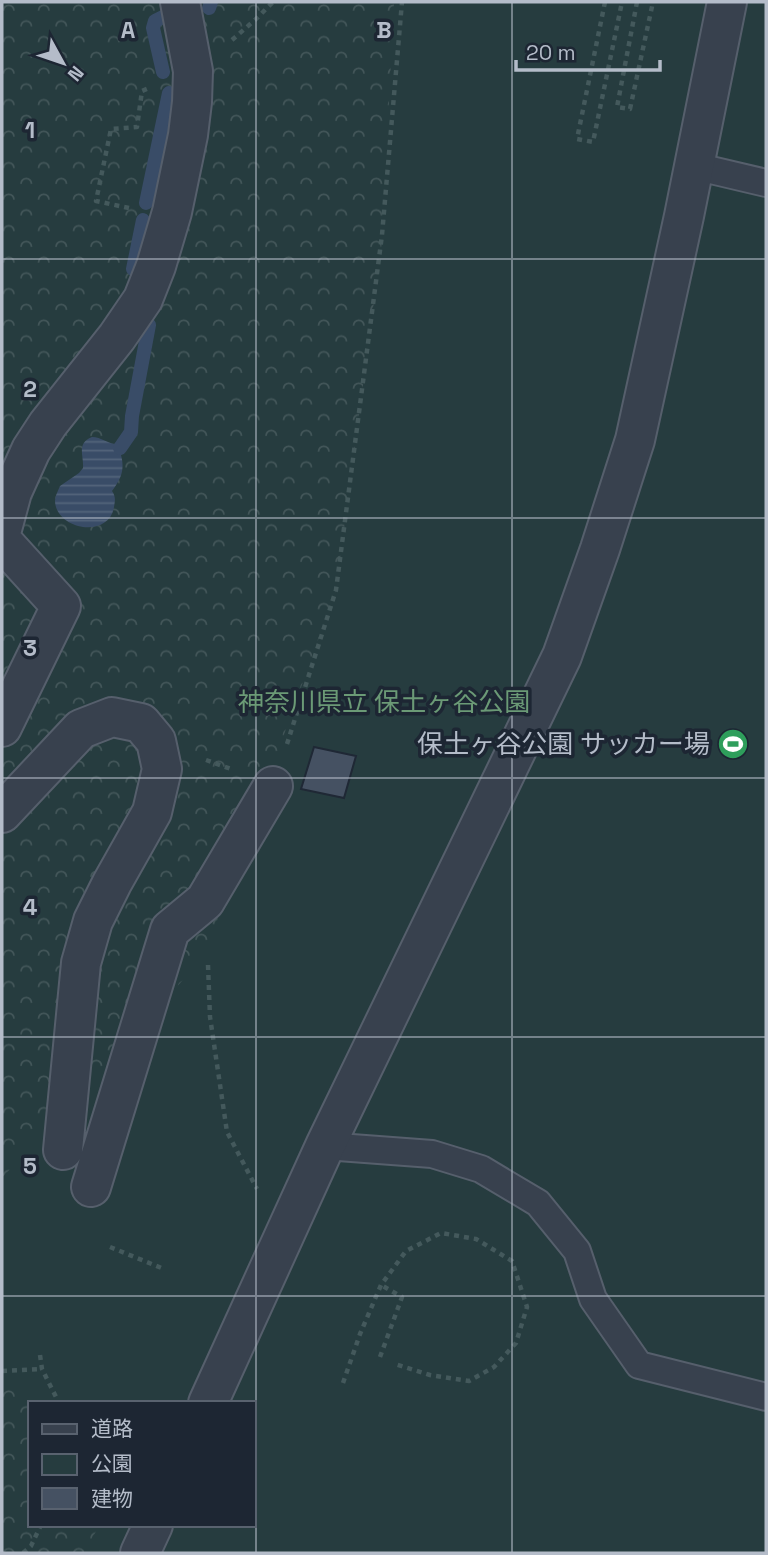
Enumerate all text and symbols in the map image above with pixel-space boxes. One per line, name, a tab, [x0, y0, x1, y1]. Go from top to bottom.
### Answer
text: A	[121, 15, 136, 45]
text: B	[376, 15, 392, 45]
north arrow	[28, 28, 98, 98]
scale bar	[516, 28, 660, 72]
text: 20 m	[526, 39, 576, 66]
text: N	[62, 61, 89, 87]
text: 1	[25, 115, 35, 145]
text: 2	[23, 374, 37, 404]
text: 3	[23, 633, 37, 663]
park label: 神奈川県立 保土ヶ谷公園	[238, 685, 530, 719]
place label: 保土ヶ谷公園 サッカー場	[417, 727, 710, 761]
sports icon: 保土ヶ谷公園 サッカー場	[716, 727, 750, 761]
text: 4	[23, 892, 38, 922]
text: 5	[23, 1151, 37, 1181]
legend	[28, 1401, 256, 1527]
text: 道路	[91, 1415, 133, 1442]
text: 公園	[91, 1450, 133, 1477]
text: 建物	[91, 1485, 133, 1512]

